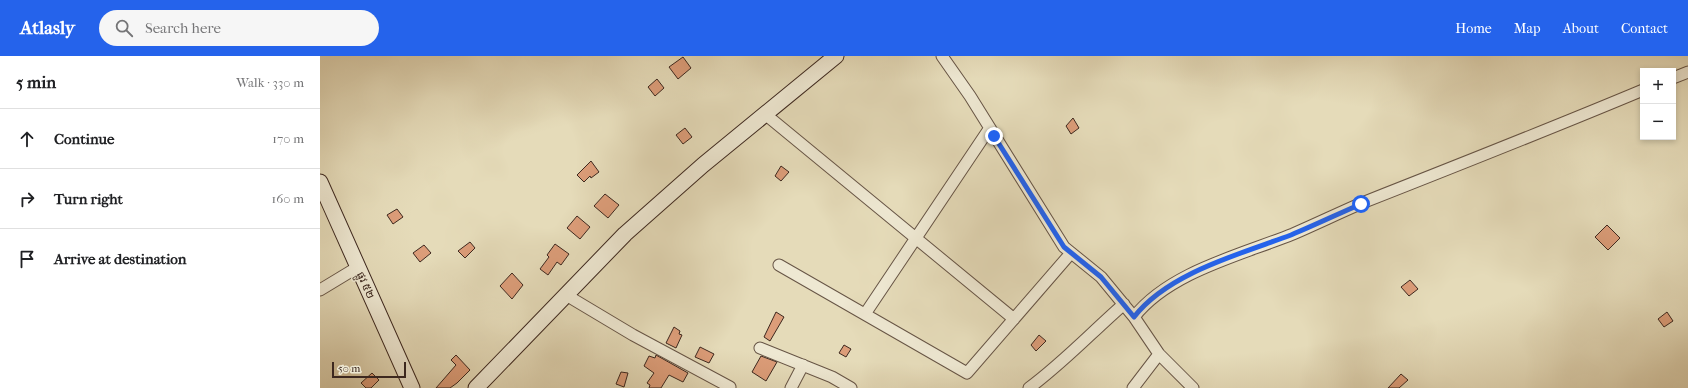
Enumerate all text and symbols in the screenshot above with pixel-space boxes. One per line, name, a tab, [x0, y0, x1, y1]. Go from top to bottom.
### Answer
search box	[99, 10, 379, 46]
text: Atlasly	[20, 17, 75, 39]
icon: search	[113, 17, 135, 39]
text: Search here	[145, 19, 221, 37]
text: Home	[1455, 20, 1492, 37]
text: Map	[1514, 20, 1541, 37]
text: About	[1563, 20, 1599, 37]
text: Contact	[1621, 20, 1668, 37]
map controls	[1640, 68, 1676, 140]
button: +	[1640, 68, 1676, 104]
text: 5 min	[16, 72, 56, 92]
text: Walk · 330 m	[236, 75, 304, 90]
button: −	[1640, 104, 1676, 140]
route end	[985, 127, 1003, 145]
icon: ahead	[16, 128, 38, 150]
text: Continue	[54, 130, 114, 148]
text: 170 m	[272, 131, 304, 146]
icon: right	[16, 188, 38, 210]
text: Turn right	[54, 190, 123, 208]
text: 160 m	[272, 191, 304, 206]
route start	[1352, 195, 1370, 213]
icon: arrive	[16, 248, 38, 270]
text: Arrive at destination	[54, 250, 186, 268]
street label: ផ្លូវ ៥២	[351, 270, 377, 302]
scale bar	[332, 360, 406, 379]
text: 50 m	[338, 362, 360, 375]

